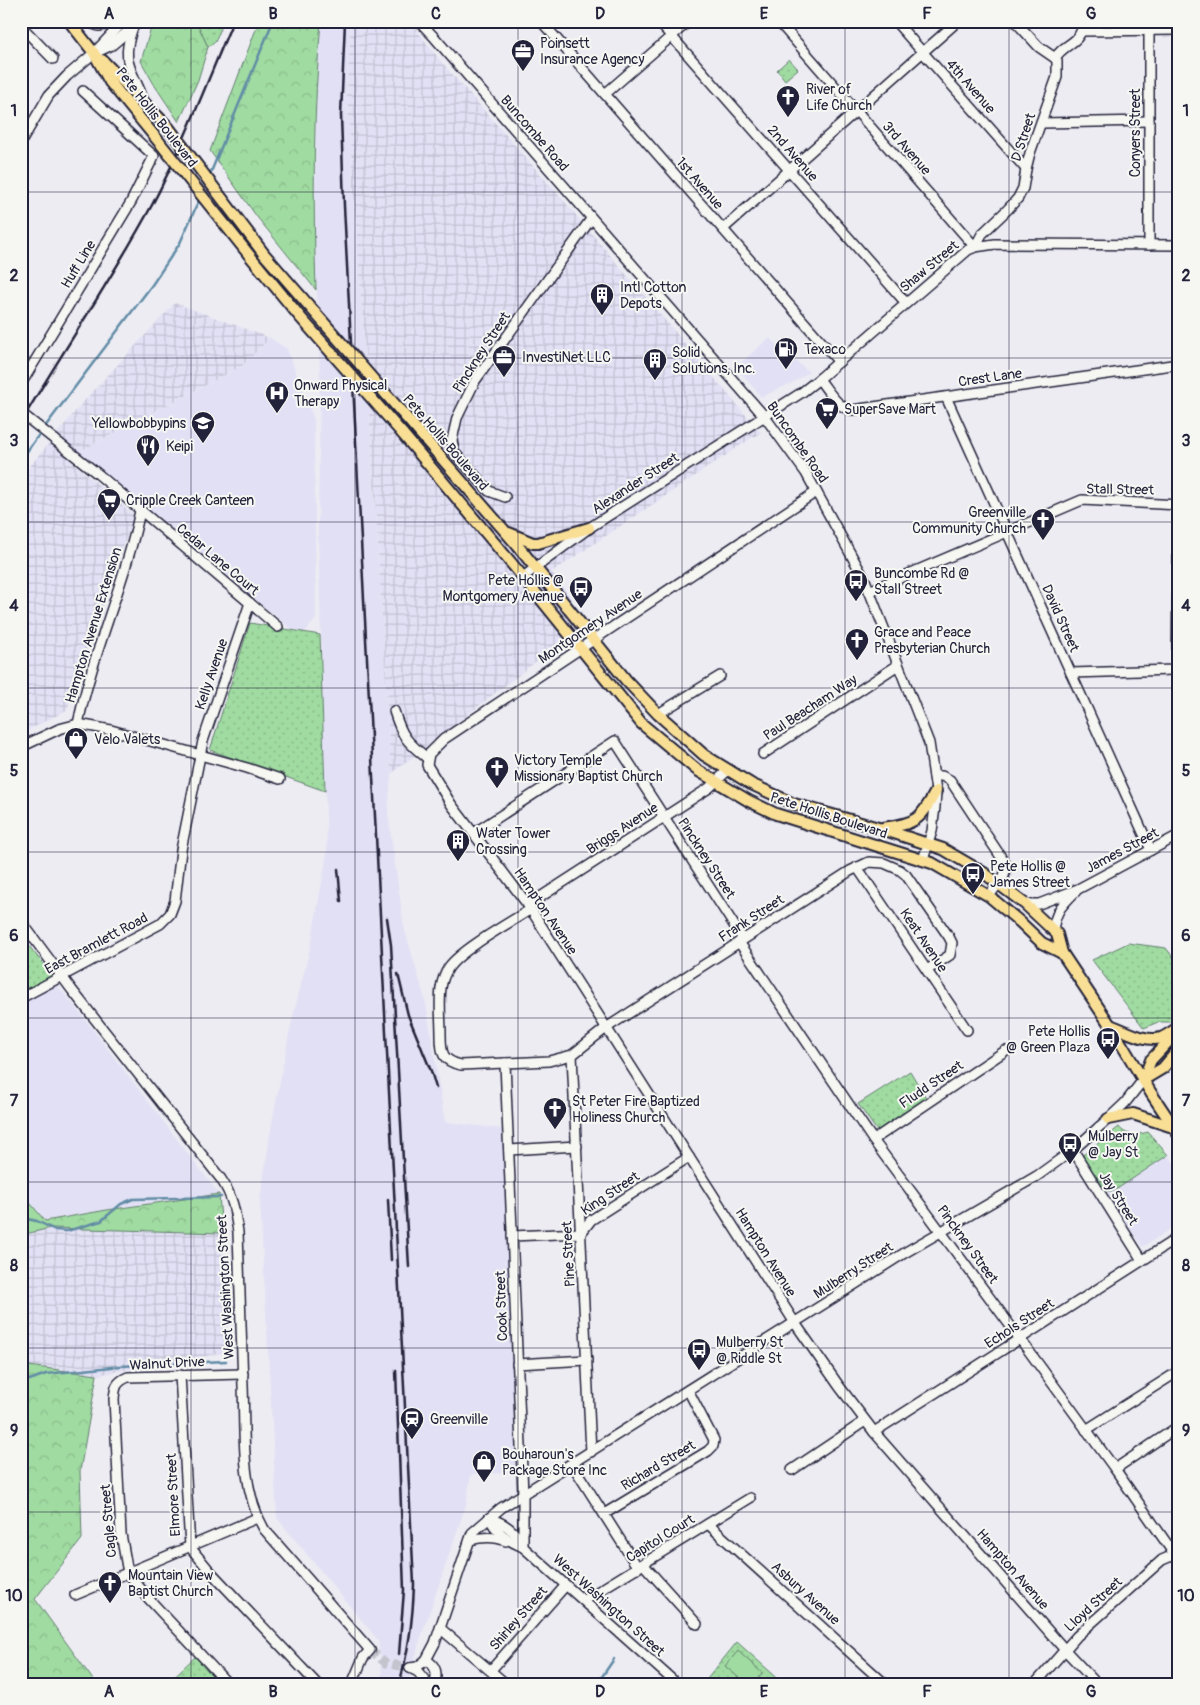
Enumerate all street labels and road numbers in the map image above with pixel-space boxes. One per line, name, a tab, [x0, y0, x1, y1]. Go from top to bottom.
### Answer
street label: 4th Avenue	[942, 56, 999, 117]
street label: Pete Hollis Boulevard	[112, 64, 201, 171]
street label: Conyers Street	[1127, 88, 1144, 177]
street label: Buncombe Road	[497, 92, 572, 175]
street label: D Street	[1008, 111, 1039, 163]
street label: 3rd Avenue	[879, 118, 935, 179]
street label: 2nd Avenue	[764, 122, 822, 185]
street label: 1st Avenue	[672, 154, 727, 213]
street label: Huff Line	[57, 237, 99, 291]
street label: Shaw Street	[896, 237, 963, 296]
street label: Pinckney Street	[449, 308, 514, 396]
street label: Crest Lane	[957, 365, 1023, 390]
street label: Pete Hollis Boulevard	[399, 391, 492, 494]
street label: Buncombe Road	[763, 398, 832, 486]
street label: Alexander Street	[589, 449, 682, 518]
street label: Stall Street	[1086, 480, 1154, 499]
street label: Cedar Lane Court	[173, 520, 263, 599]
street label: Hampton Avenue Extension	[62, 545, 125, 705]
street label: David Street	[1038, 582, 1083, 655]
street label: Montgomery Avenue	[535, 585, 645, 667]
street label: Kelly Avenue	[191, 636, 232, 712]
street label: Paul Beacham Way	[760, 671, 860, 744]
street label: Pete Hollis Boulevard	[768, 789, 890, 842]
street label: Briggs Avenue	[583, 799, 661, 858]
street label: Pinckney Street	[674, 815, 739, 902]
street label: James Street	[1083, 824, 1162, 877]
street label: Hampton Avenue	[510, 864, 581, 958]
street label: Frank Street	[715, 891, 787, 946]
street label: Keat Avenue	[896, 905, 951, 975]
street label: East Bramlett Road	[42, 909, 151, 978]
street label: Fludd Street	[896, 1057, 967, 1112]
street label: King Street	[578, 1168, 643, 1219]
street label: Jay Street	[1095, 1168, 1142, 1229]
street label: Pinckney Street	[933, 1202, 1002, 1287]
street label: Hampton Avenue	[731, 1205, 800, 1300]
street label: West Washington Street	[213, 1214, 238, 1360]
street label: Pine Street	[558, 1220, 579, 1287]
street label: Mulberry Street	[810, 1238, 896, 1302]
street label: Cook Street	[492, 1270, 511, 1342]
street label: Echols Street	[981, 1295, 1057, 1352]
street label: Walnut Drive	[129, 1353, 205, 1374]
street label: Richard Street	[618, 1436, 699, 1494]
street label: Elmore Street	[163, 1453, 184, 1537]
street label: Cagle Street	[97, 1483, 120, 1558]
street label: Capitol Court	[623, 1510, 698, 1566]
street label: Hampton Avenue	[973, 1525, 1052, 1613]
street label: West Washington Street	[549, 1551, 668, 1660]
street label: Asbury Avenue	[768, 1558, 843, 1629]
street label: Lloyd Street	[1061, 1573, 1126, 1635]
street label: Shirley Street	[486, 1582, 551, 1654]

